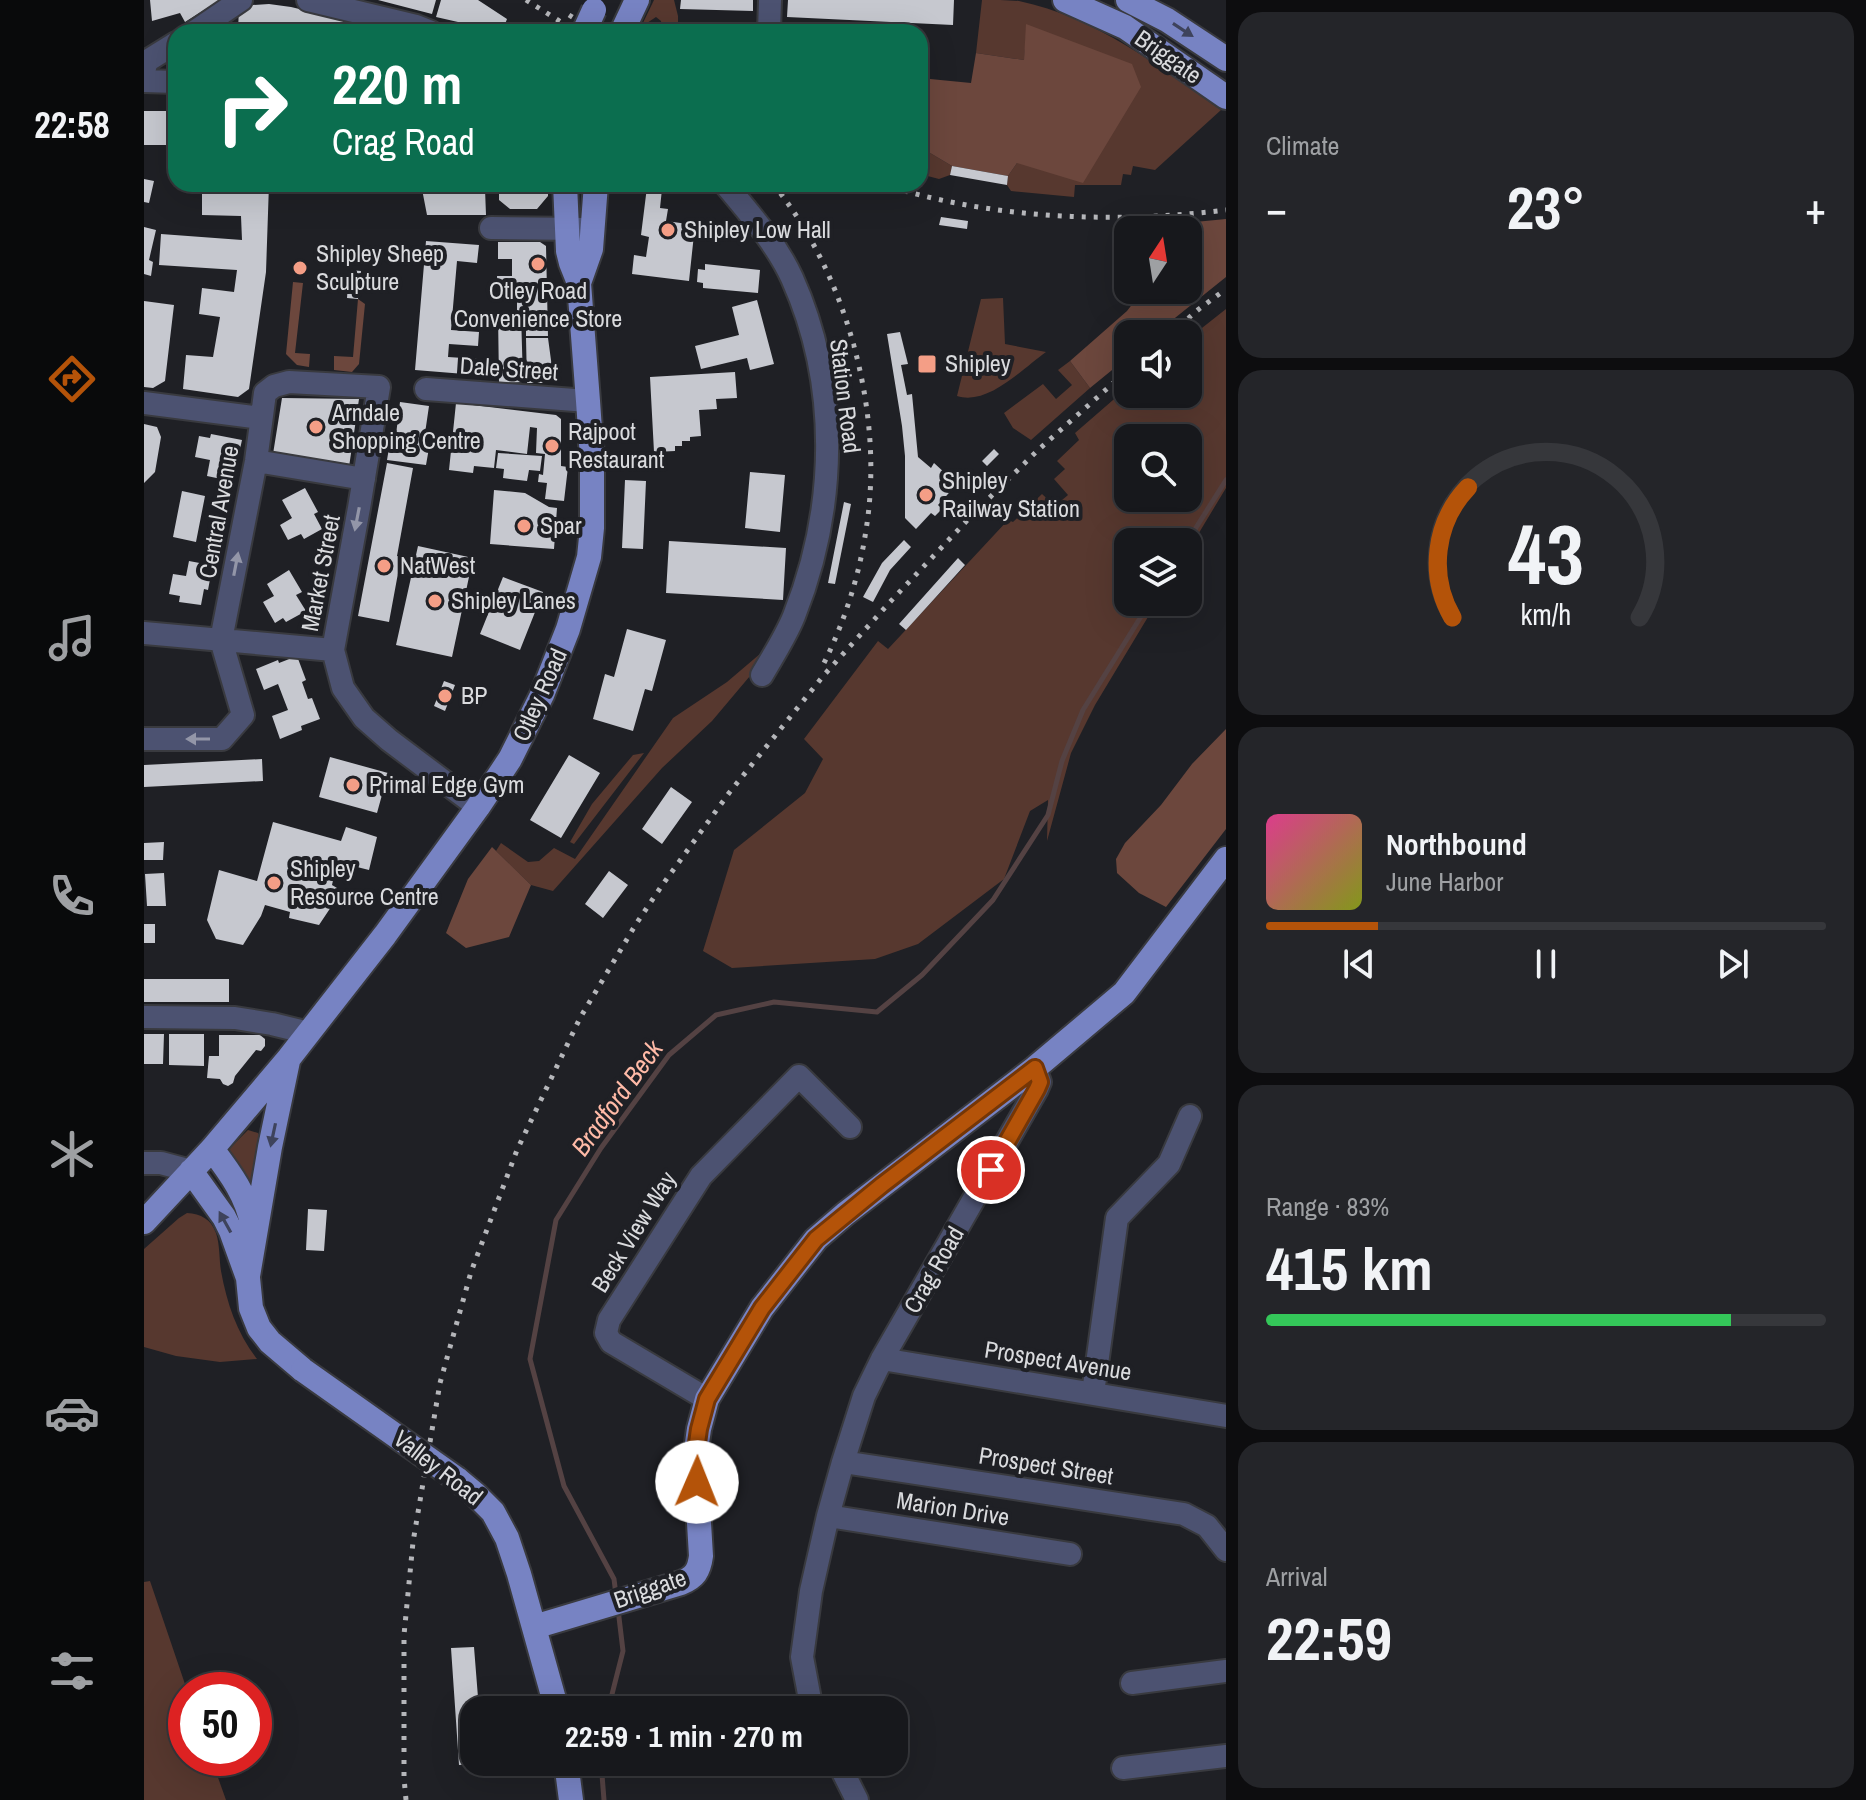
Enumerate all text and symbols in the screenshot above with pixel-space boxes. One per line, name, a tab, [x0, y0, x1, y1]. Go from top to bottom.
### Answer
street label: Briggate	[1129, 22, 1208, 91]
one-way arrow	[1172, 23, 1193, 38]
text: 220 m	[332, 46, 462, 121]
icon: right	[200, 56, 304, 160]
text: 22:58	[34, 101, 110, 149]
text: Crag Road	[332, 118, 475, 166]
text: Climate	[1266, 128, 1339, 163]
text: 23°	[1507, 167, 1585, 248]
text: −	[1266, 178, 1287, 238]
text: +	[1805, 178, 1826, 238]
place label: Shipley Low Hall	[684, 213, 831, 245]
north arrow	[1114, 216, 1202, 304]
map controls	[1114, 216, 1202, 616]
marker: Shipley Low Hall	[659, 221, 677, 239]
place label: Shipley Sheep Sculpture	[316, 237, 444, 297]
marker: Otley Road Convenience Store	[529, 255, 547, 273]
marker: Shipley Sheep Sculpture	[291, 259, 309, 277]
place label: Otley Road Convenience Store	[454, 274, 622, 334]
button: sound	[1114, 320, 1202, 408]
street label: Station Road	[823, 337, 869, 455]
place label: Shipley	[945, 347, 1011, 379]
street label: Dale Street	[459, 349, 560, 387]
icon: directions	[44, 351, 100, 407]
marker: Shipley	[916, 353, 938, 375]
place label: Arndale Shopping Centre	[331, 396, 481, 456]
place label: Rajpoot Restaurant	[568, 415, 665, 475]
marker: Arndale Shopping Centre	[307, 418, 325, 436]
button: search	[1114, 424, 1202, 512]
marker: Rajpoot Restaurant	[543, 437, 561, 455]
street label: Central Avenue	[191, 443, 245, 581]
place label: Shipley Railway Station	[942, 464, 1080, 524]
marker: Shipley Railway Station	[917, 486, 935, 504]
text: 43	[1508, 498, 1584, 610]
one-way arrow	[350, 507, 363, 532]
place label: Spar	[540, 509, 582, 541]
street label: Market Street	[293, 511, 347, 634]
marker: Spar	[515, 517, 533, 535]
button: layers	[1114, 528, 1202, 616]
place label: NatWest	[400, 549, 476, 581]
one-way arrow	[230, 551, 243, 576]
marker: NatWest	[375, 557, 393, 575]
place label: Shipley Lanes	[451, 584, 576, 616]
marker: Shipley Lanes	[426, 592, 444, 610]
text: km/h	[1521, 596, 1571, 635]
icon: music	[44, 610, 100, 666]
street label: Otley Road	[504, 643, 574, 746]
place label: BP	[461, 679, 487, 711]
marker: BP	[436, 687, 454, 705]
one-way arrow	[185, 733, 210, 745]
place label: Primal Edge Gym	[369, 768, 524, 800]
marker: Primal Edge Gym	[344, 776, 362, 794]
text: Northbound	[1386, 824, 1527, 864]
place label: Shipley Resource Centre	[290, 852, 439, 912]
text: June Harbor	[1386, 864, 1503, 899]
icon: phone	[44, 868, 100, 924]
marker: Shipley Resource Centre	[265, 874, 283, 892]
icon: previous	[1337, 942, 1381, 986]
icon: pause	[1524, 942, 1568, 986]
icon: next	[1711, 942, 1755, 986]
water label: Bradford Beck	[563, 1032, 671, 1163]
one-way arrow	[266, 1122, 279, 1147]
icon: climate	[44, 1126, 100, 1182]
pin	[957, 1136, 1025, 1204]
icon: arrive	[969, 1148, 1013, 1192]
street label: Beck View Way	[583, 1165, 683, 1298]
text: Range · 83%	[1266, 1189, 1389, 1224]
one-way arrow	[219, 1210, 232, 1233]
street label: Crag Road	[895, 1220, 971, 1319]
text: 415 km	[1266, 1228, 1433, 1309]
street label: Prospect Avenue	[982, 1333, 1134, 1387]
icon: car	[44, 1385, 100, 1441]
street label: Valley Road	[388, 1422, 490, 1512]
street label: Prospect Street	[977, 1439, 1116, 1492]
position arrow	[655, 1440, 739, 1524]
street label: Marion Drive	[894, 1483, 1012, 1533]
text: Arrival	[1266, 1559, 1328, 1594]
street label: Briggate	[609, 1561, 690, 1615]
text: 22:59	[1266, 1598, 1392, 1679]
icon: filters	[44, 1643, 100, 1699]
speed limit sign: 50	[168, 1672, 272, 1776]
text: 22:59 · 1 min · 270 m	[565, 1716, 803, 1756]

